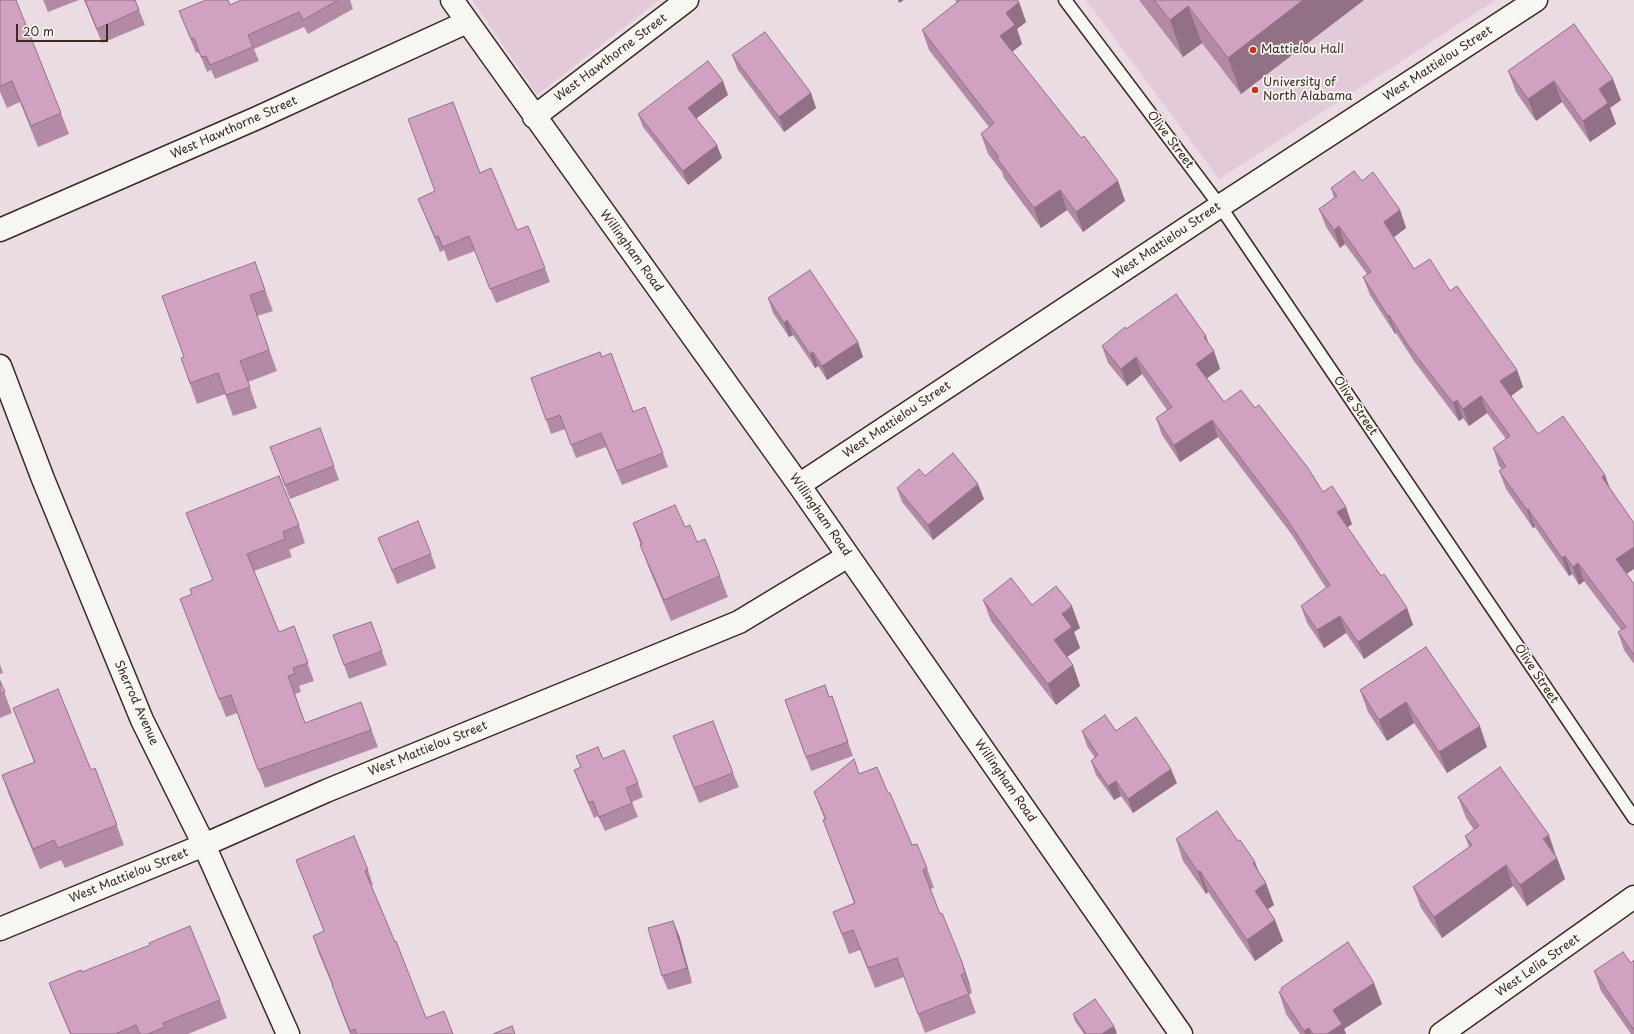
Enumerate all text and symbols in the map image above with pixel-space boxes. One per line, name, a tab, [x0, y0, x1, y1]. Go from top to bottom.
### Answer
street label: West Hawthorne Street	[552, 11, 670, 105]
scale bar	[18, 16, 110, 42]
text: 20 m	[23, 22, 54, 40]
street label: West Mattielou Street	[1381, 23, 1495, 105]
place label: Mattielou Hall	[1261, 43, 1344, 57]
marker: Mattielou Hall	[1248, 45, 1258, 55]
place label: University of North Alabama	[1263, 76, 1353, 104]
marker: University of North Alabama	[1250, 85, 1260, 95]
street label: West Hawthorne Street	[169, 94, 299, 162]
street label: Olive Street	[1144, 108, 1196, 172]
street label: West Mattielou Street	[1110, 200, 1224, 282]
street label: Willingham Road	[596, 207, 666, 295]
street label: Olive Street	[1330, 374, 1380, 438]
street label: West Mattielou Street	[840, 379, 954, 461]
street label: Willingham Road	[786, 471, 854, 559]
street label: Olive Street	[1511, 642, 1561, 706]
street label: Sherrod Avenue	[111, 658, 161, 748]
street label: West Mattielou Street	[366, 719, 490, 779]
street label: Willingham Road	[971, 737, 1039, 825]
street label: West Mattielou Street	[67, 846, 191, 906]
street label: West Lelia Street	[1493, 932, 1583, 1000]

